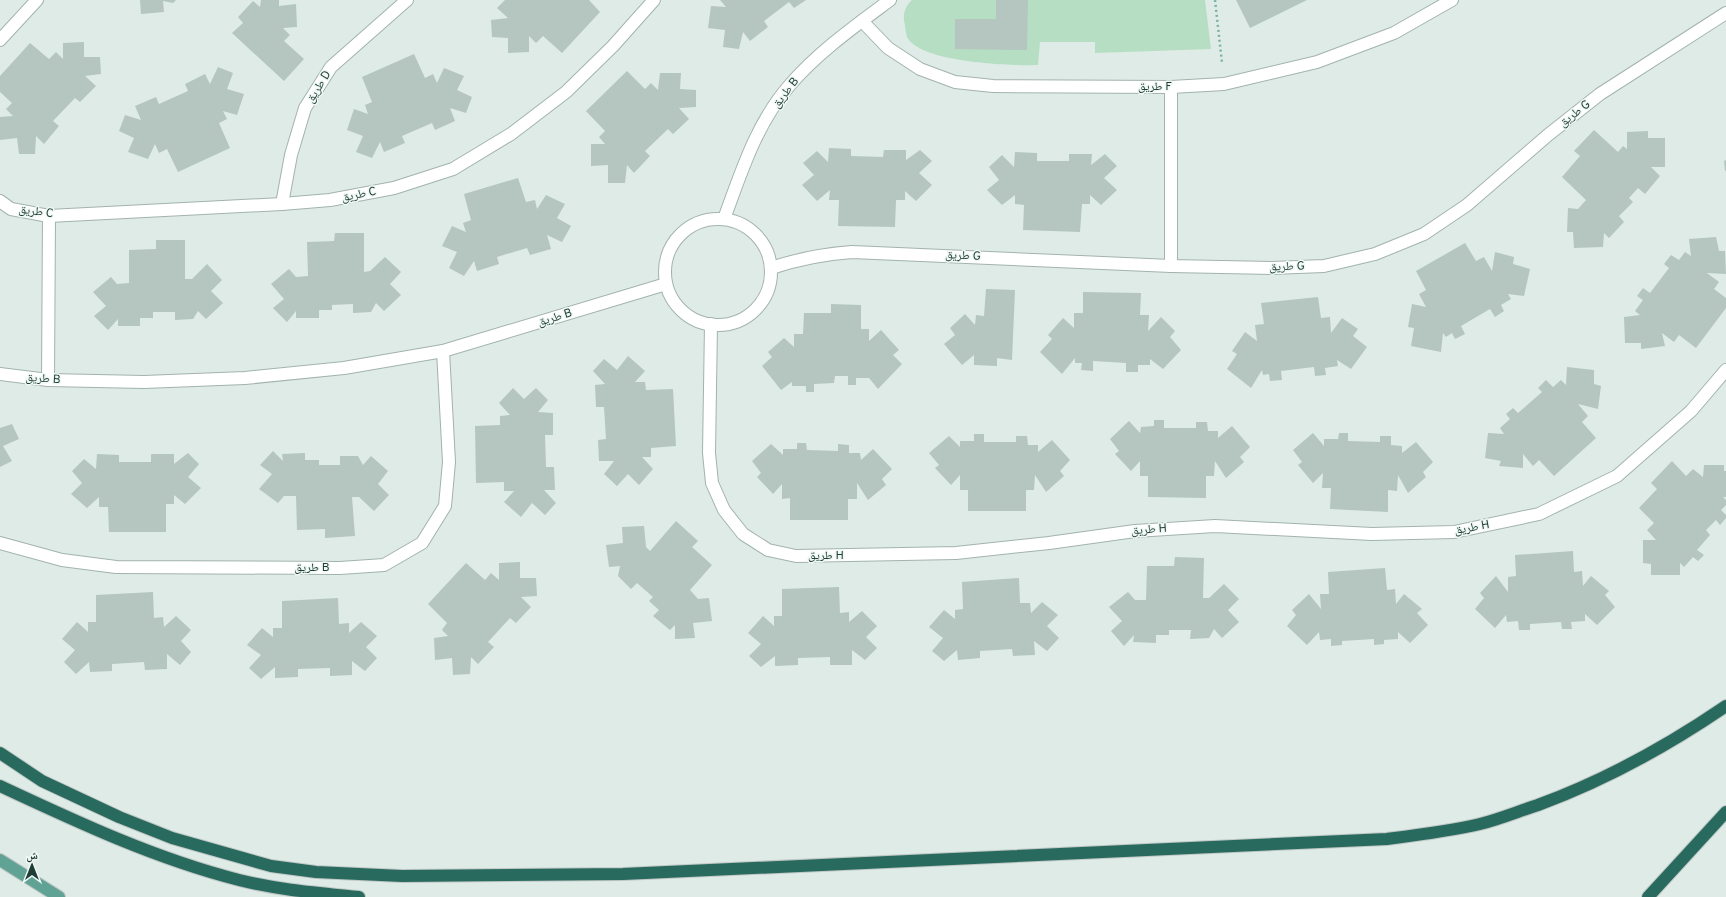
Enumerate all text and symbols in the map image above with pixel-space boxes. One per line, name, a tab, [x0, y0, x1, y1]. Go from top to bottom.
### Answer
street label: طريق D	[303, 68, 335, 106]
street label: طريق B	[769, 74, 803, 112]
street label: طريق F	[1138, 79, 1172, 95]
street label: طريق G	[1556, 97, 1594, 131]
street label: طريق C	[340, 184, 378, 206]
street label: طريق C	[17, 202, 55, 222]
street label: طريق G	[945, 247, 981, 265]
street label: طريق G	[1269, 258, 1305, 276]
street label: طريق B	[536, 305, 574, 331]
street label: طريق B	[25, 370, 61, 388]
street label: طريق H	[1453, 517, 1491, 539]
street label: طريق H	[1131, 521, 1167, 539]
street label: طريق H	[808, 548, 844, 564]
street label: طريق B	[294, 560, 330, 576]
north arrow	[12, 845, 52, 885]
text: ش	[26, 849, 38, 863]

